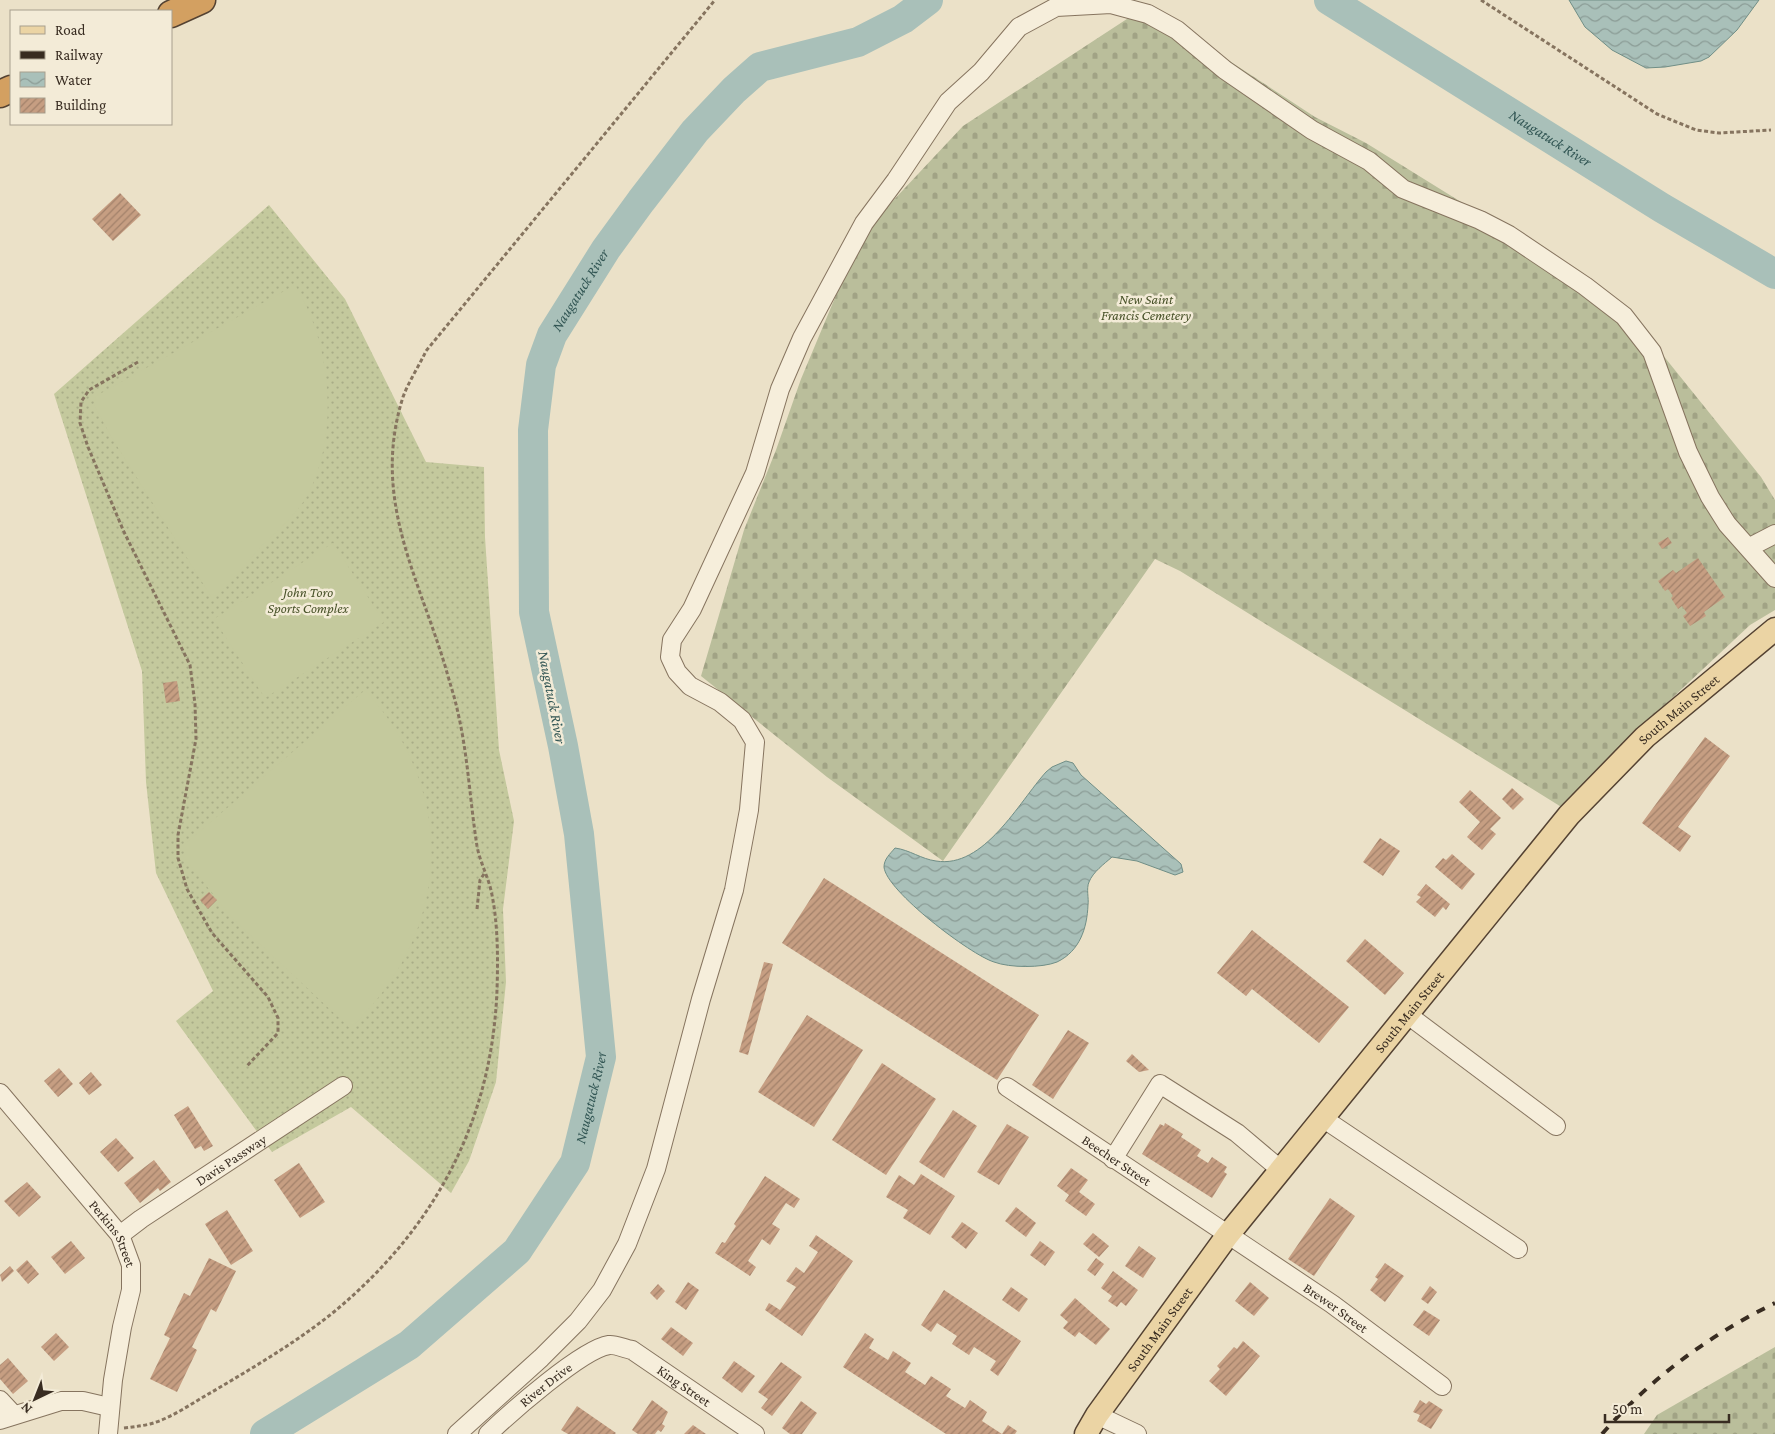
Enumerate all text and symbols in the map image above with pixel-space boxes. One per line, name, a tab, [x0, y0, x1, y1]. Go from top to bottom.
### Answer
legend	[10, 10, 172, 125]
text: Road	[55, 22, 86, 38]
text: Railway	[55, 47, 103, 64]
text: Water	[55, 72, 92, 88]
text: Building	[55, 97, 106, 114]
water label: Naugatuck River	[1506, 107, 1595, 170]
water label: Naugatuck River	[548, 246, 612, 334]
park label: New Saint Francis Cemetery	[1101, 291, 1191, 323]
park label: John Toro Sports Complex	[268, 584, 349, 616]
water label: Naugatuck River	[534, 649, 569, 746]
street label: South Main Street	[1635, 671, 1723, 747]
street label: South Main Street	[1371, 967, 1447, 1056]
water label: Naugatuck River	[572, 1051, 609, 1145]
street label: Davis Passway	[192, 1130, 270, 1189]
street label: Beecher Street	[1079, 1131, 1155, 1189]
street label: Perkins Street	[86, 1197, 139, 1269]
street label: Brewer Street	[1301, 1279, 1371, 1336]
street label: South Main Street	[1123, 1284, 1196, 1375]
street label: River Drive	[516, 1359, 575, 1410]
street label: King Street	[654, 1362, 714, 1410]
north arrow	[10, 1374, 60, 1424]
scale bar	[1605, 1392, 1729, 1424]
text: N	[17, 1399, 35, 1418]
text: 50 m	[1612, 1401, 1642, 1417]

